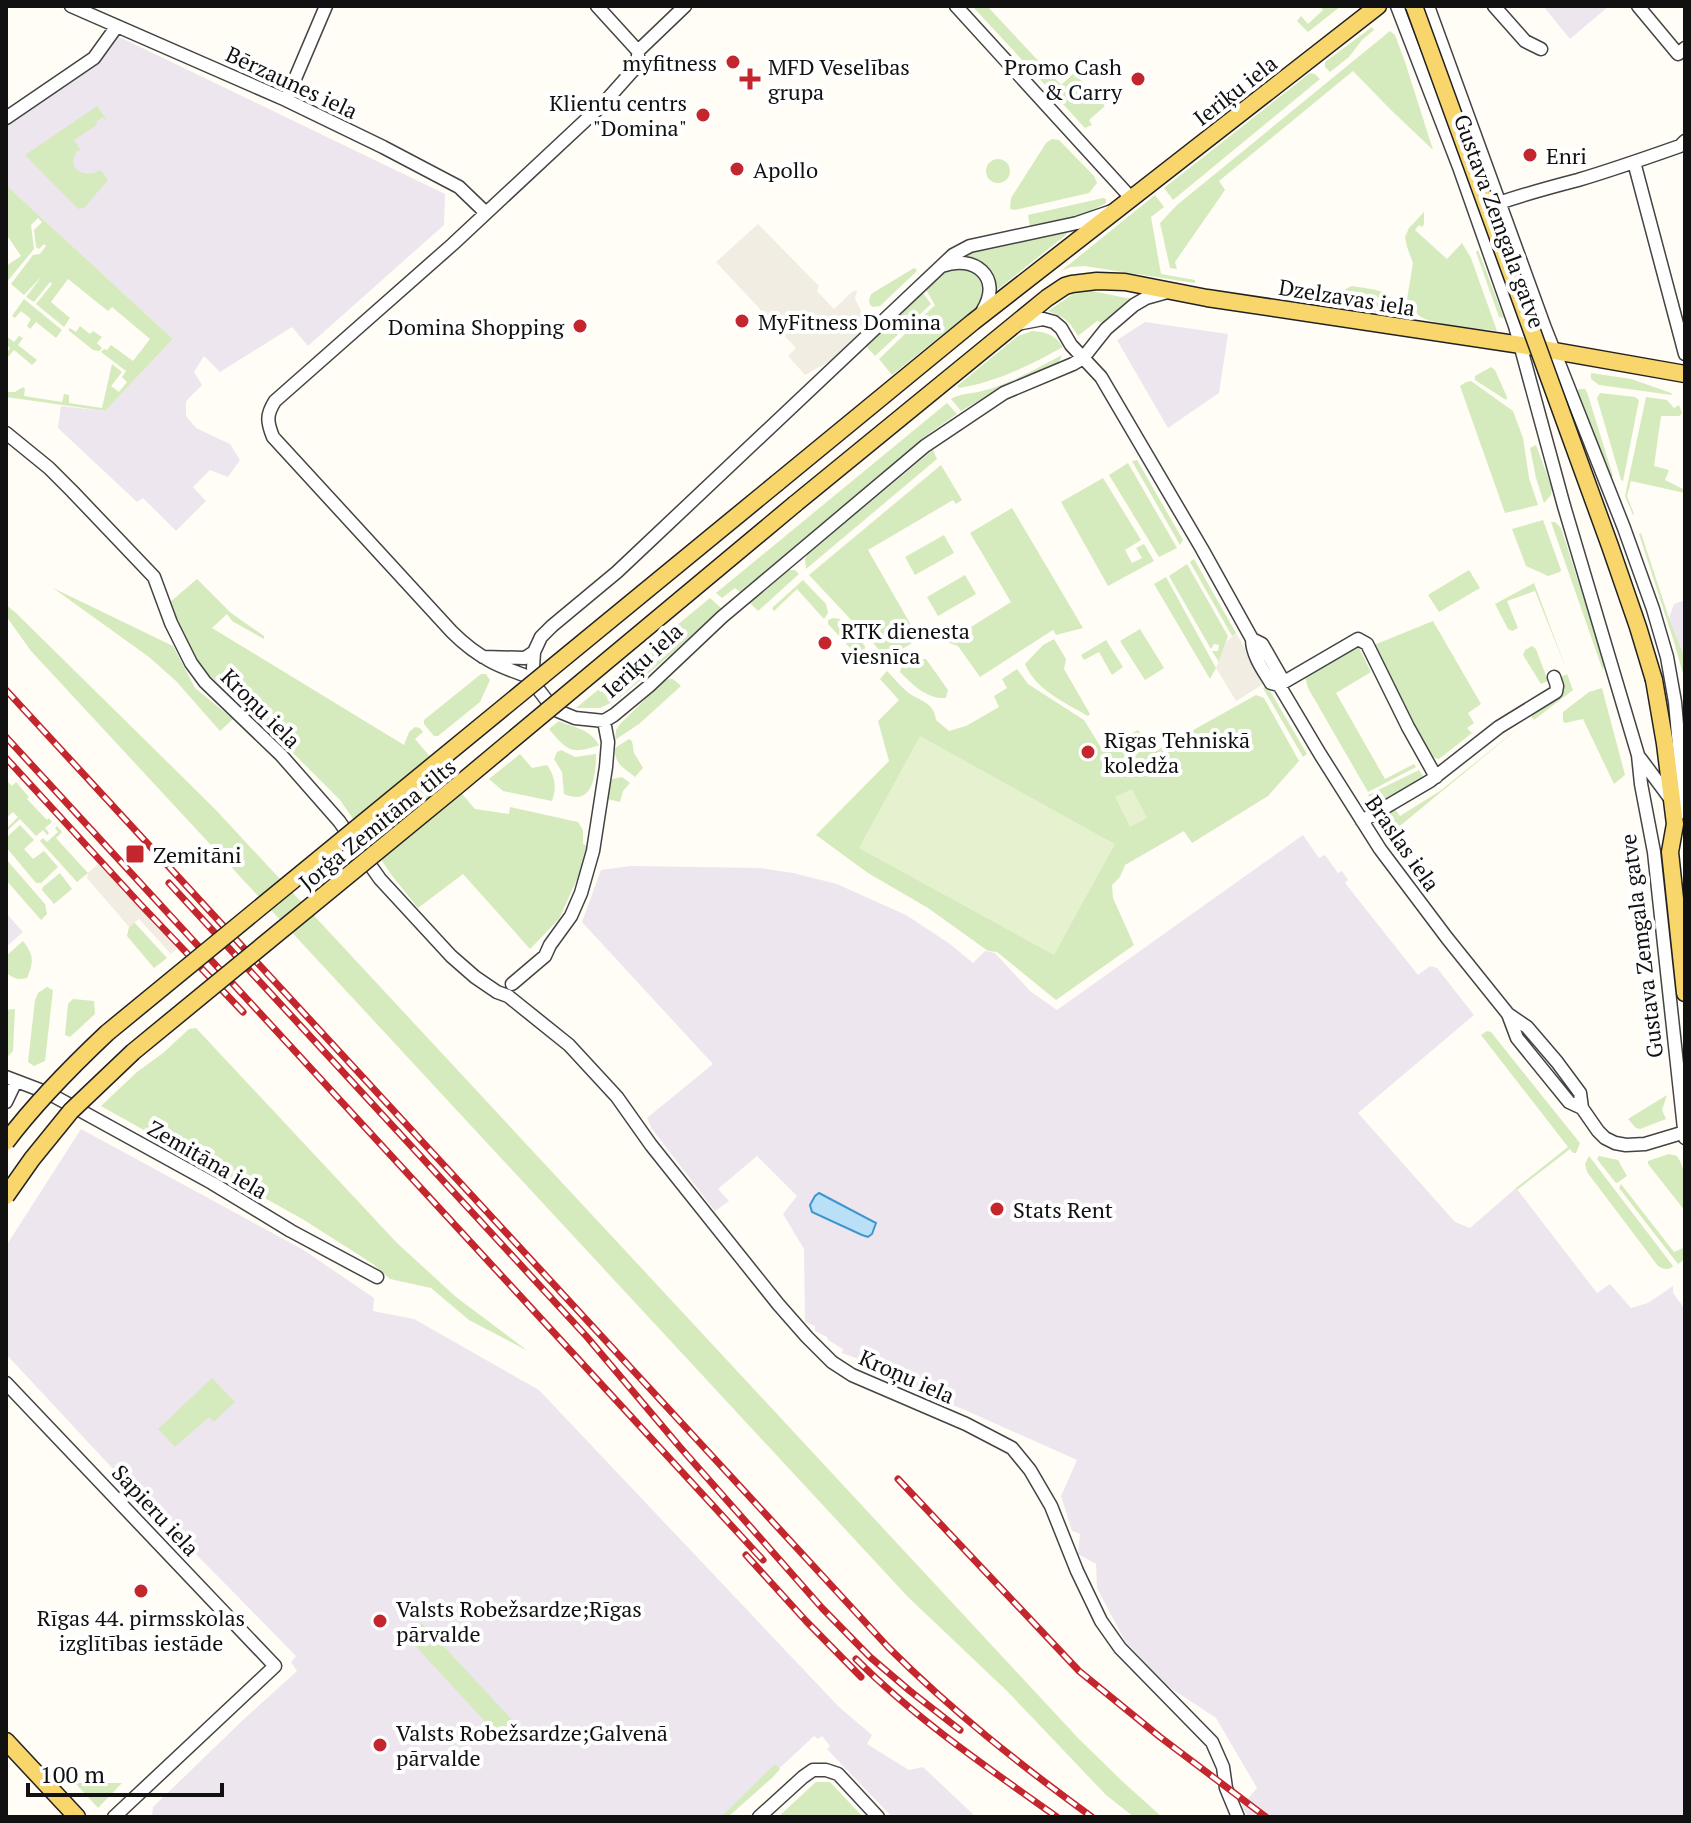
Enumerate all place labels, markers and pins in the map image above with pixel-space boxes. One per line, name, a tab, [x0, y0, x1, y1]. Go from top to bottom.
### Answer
place label: myfitness	[622, 48, 717, 77]
place label: MFD Veselības grupa	[768, 52, 910, 106]
place label: Promo Cash & Carry	[1004, 52, 1123, 106]
marker: myfitness	[724, 53, 742, 71]
marker: MFD Veselības grupa	[739, 68, 761, 90]
marker: Promo Cash & Carry	[1129, 70, 1147, 88]
place label: Klientu centrs "Domina"	[549, 88, 687, 142]
marker: Klientu centrs "Domina"	[694, 106, 712, 124]
place label: Enri	[1546, 141, 1587, 170]
marker: Enri	[1521, 146, 1539, 164]
place label: Apollo	[753, 155, 818, 184]
marker: Apollo	[728, 160, 746, 178]
place label: MyFitness Domina	[758, 307, 941, 336]
place label: Domina Shopping	[388, 312, 564, 341]
marker: MyFitness Domina	[733, 312, 751, 330]
marker: Domina Shopping	[571, 317, 589, 335]
place label: RTK dienesta viesnīca	[840, 616, 970, 670]
marker: RTK dienesta viesnīca	[816, 634, 834, 652]
place label: Rīgas Tehniskā koledža	[1104, 725, 1250, 779]
marker: Rīgas Tehniskā koledža	[1079, 743, 1097, 761]
place label: Zemitāni	[153, 840, 242, 869]
marker: Zemitāni	[124, 843, 146, 865]
place label: Stats Rent	[1013, 1195, 1113, 1224]
marker: Stats Rent	[988, 1200, 1006, 1218]
marker: Rīgas 44. pirmsskolas izglītības iestāde	[132, 1582, 150, 1600]
place label: Valsts Robežsardze;Rīgas pārvalde	[396, 1594, 642, 1648]
place label: Rīgas 44. pirmsskolas izglītības iestāde	[37, 1603, 245, 1657]
marker: Valsts Robežsardze;Rīgas pārvalde	[371, 1612, 389, 1630]
place label: Valsts Robežsardze;Galvenā pārvalde	[396, 1718, 668, 1772]
marker: Valsts Robežsardze;Galvenā pārvalde	[371, 1736, 389, 1754]

